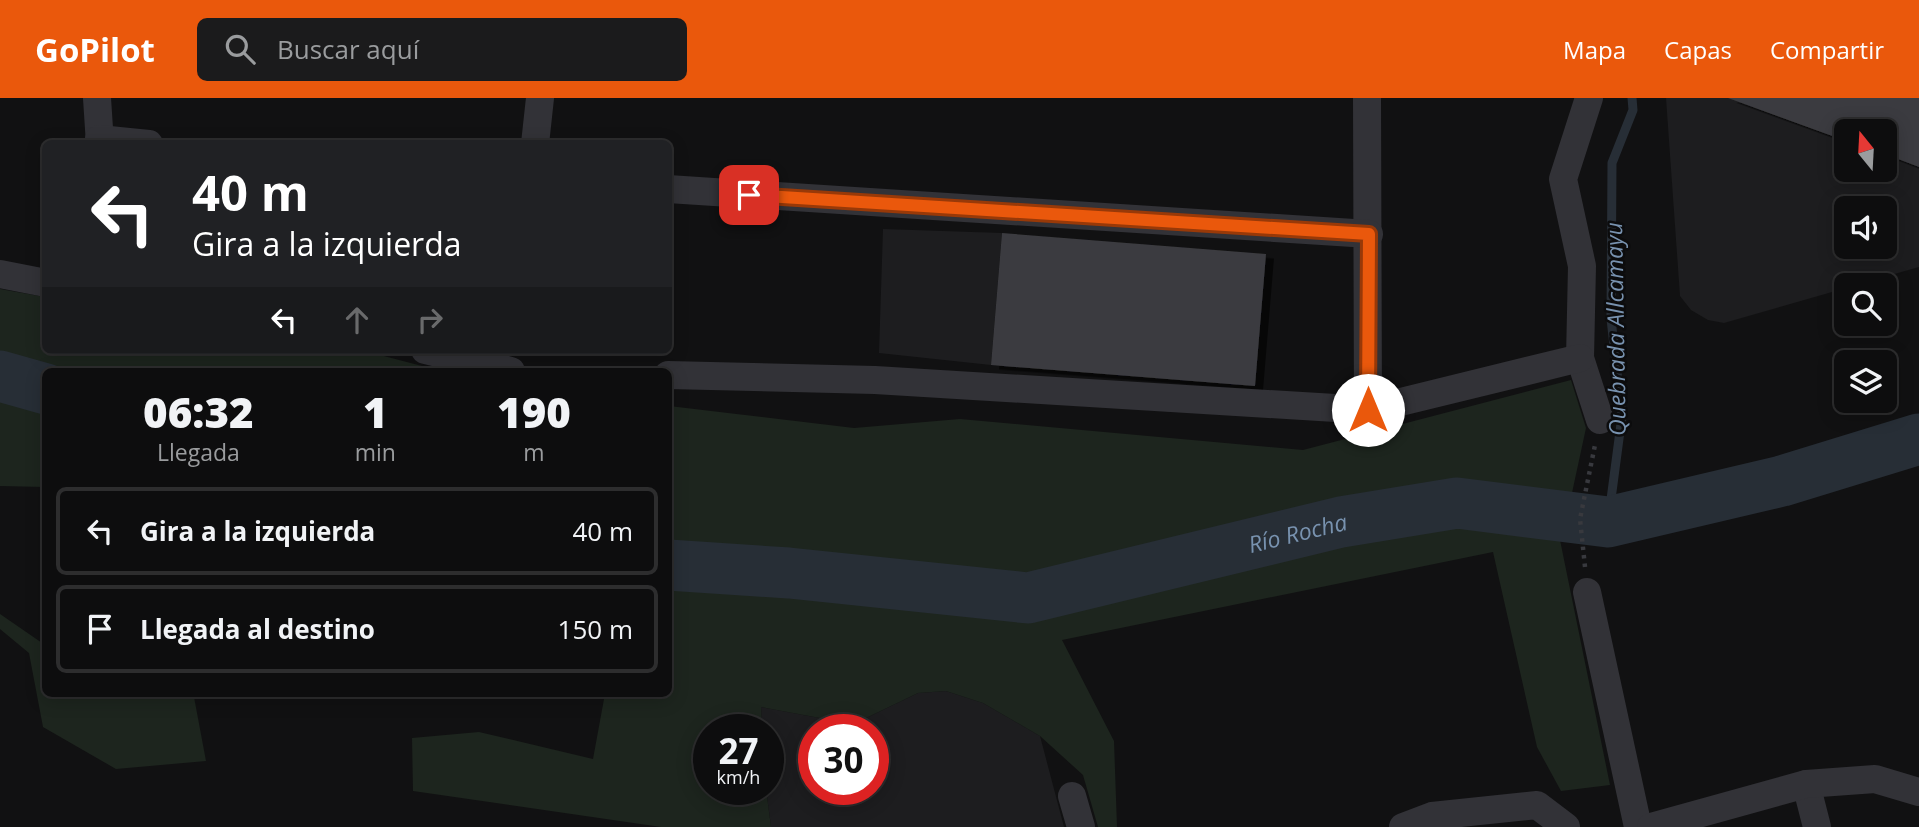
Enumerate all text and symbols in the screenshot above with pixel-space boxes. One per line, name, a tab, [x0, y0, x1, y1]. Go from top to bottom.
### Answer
search box	[197, 18, 687, 81]
text: GoPilot	[35, 27, 155, 72]
icon: search	[221, 30, 259, 68]
text: Buscar aquí	[277, 31, 419, 67]
text: Mapa	[1563, 33, 1626, 66]
text: Capas	[1664, 33, 1732, 66]
text: Compartir	[1770, 33, 1884, 66]
north arrow	[1834, 119, 1897, 182]
map controls	[1834, 119, 1897, 413]
text: 40 m	[192, 159, 309, 225]
pin	[719, 165, 779, 225]
icon: left	[77, 168, 168, 259]
icon: arrive	[730, 176, 768, 214]
button: sound	[1834, 196, 1897, 259]
text: Gira a la izquierda	[192, 222, 462, 265]
water label: Quebrada Allcamayu	[1597, 222, 1633, 436]
button: search	[1834, 273, 1897, 336]
icon: left	[265, 301, 303, 339]
icon: ahead	[338, 301, 376, 339]
icon: right	[411, 301, 449, 339]
button: layers	[1834, 350, 1897, 413]
position arrow	[1331, 373, 1405, 447]
text: 06:32	[143, 383, 254, 440]
text: 1	[363, 383, 388, 440]
text: 190	[497, 383, 571, 440]
text: Llegada	[157, 436, 240, 468]
text: min	[355, 436, 396, 468]
text: m	[523, 436, 545, 468]
water label: Río Rocha	[1245, 505, 1350, 560]
icon: left	[81, 512, 119, 550]
text: Gira a la izquierda	[140, 513, 375, 549]
text: 40 m	[572, 513, 633, 549]
icon: arrive	[81, 610, 119, 648]
text: Llegada al destino	[140, 611, 375, 647]
text: 150 m	[558, 611, 633, 647]
speed limit sign: 30	[798, 714, 889, 805]
text: 27	[718, 727, 759, 774]
text: km/h	[717, 765, 760, 789]

